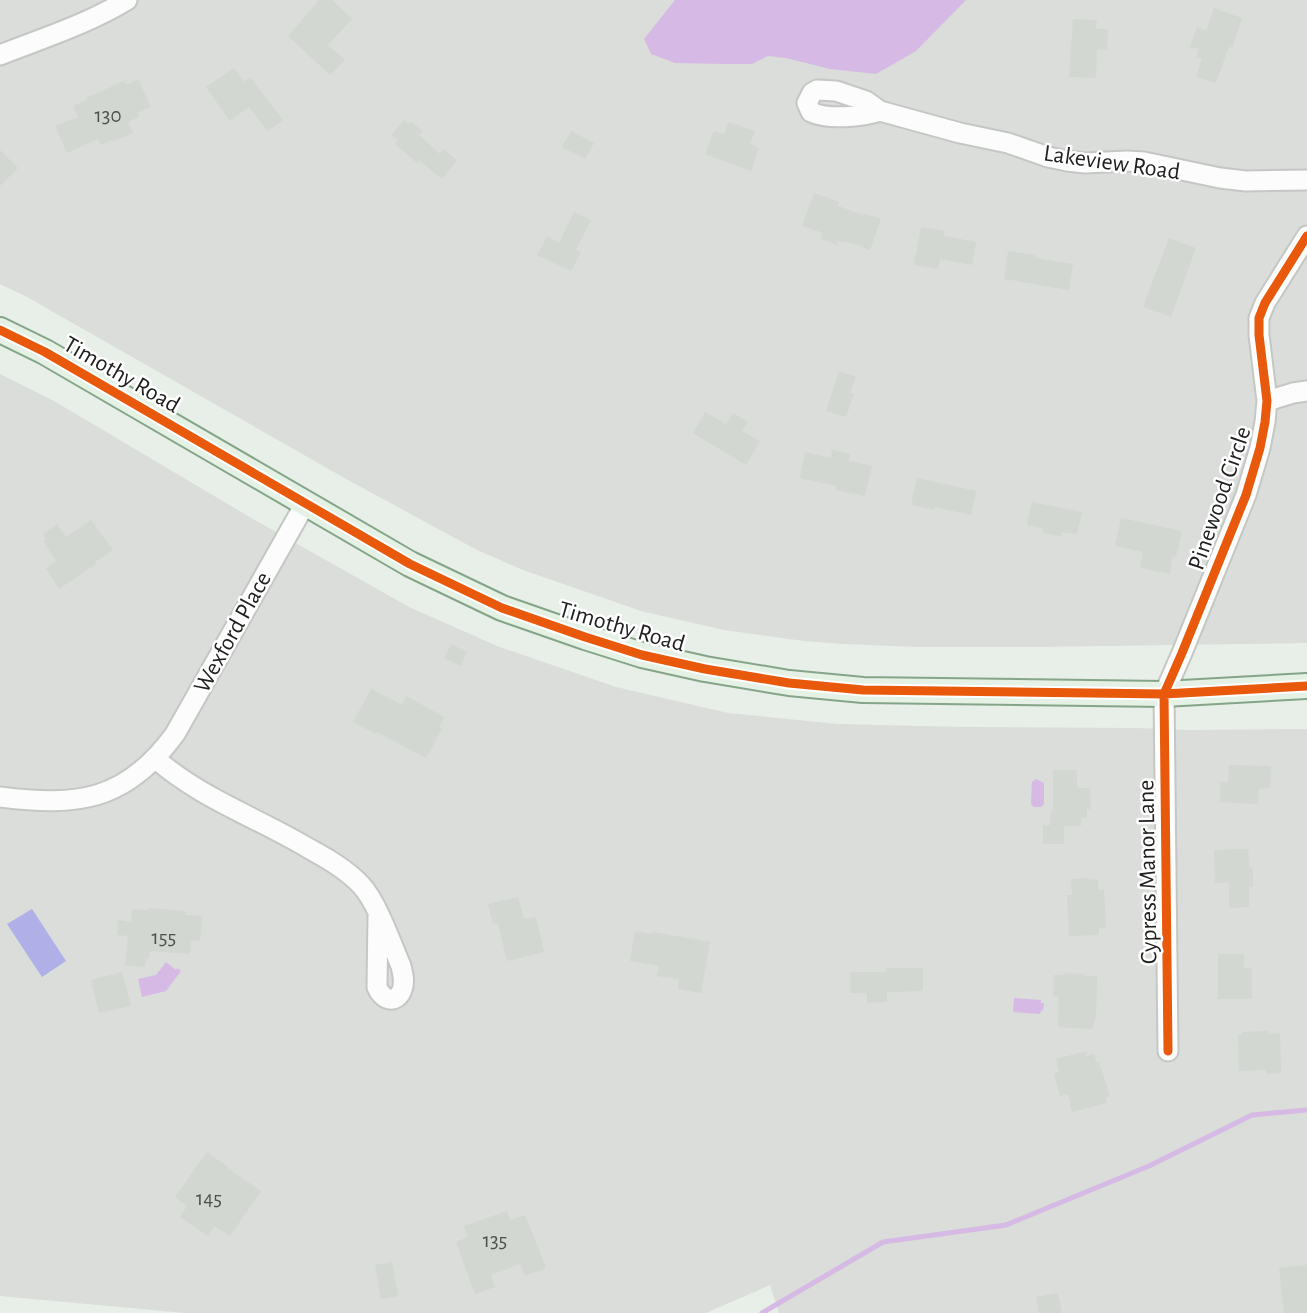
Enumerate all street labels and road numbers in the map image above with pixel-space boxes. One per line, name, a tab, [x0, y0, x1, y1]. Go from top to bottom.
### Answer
street label: Lakeview Road	[1042, 142, 1182, 184]
street label: Timothy Road	[59, 332, 184, 418]
street label: Pinewood Circle	[1184, 424, 1256, 573]
street label: Wexford Place	[190, 568, 276, 697]
street label: Timothy Road	[556, 597, 688, 656]
street label: Cypress Manor Lane	[1134, 780, 1162, 964]

